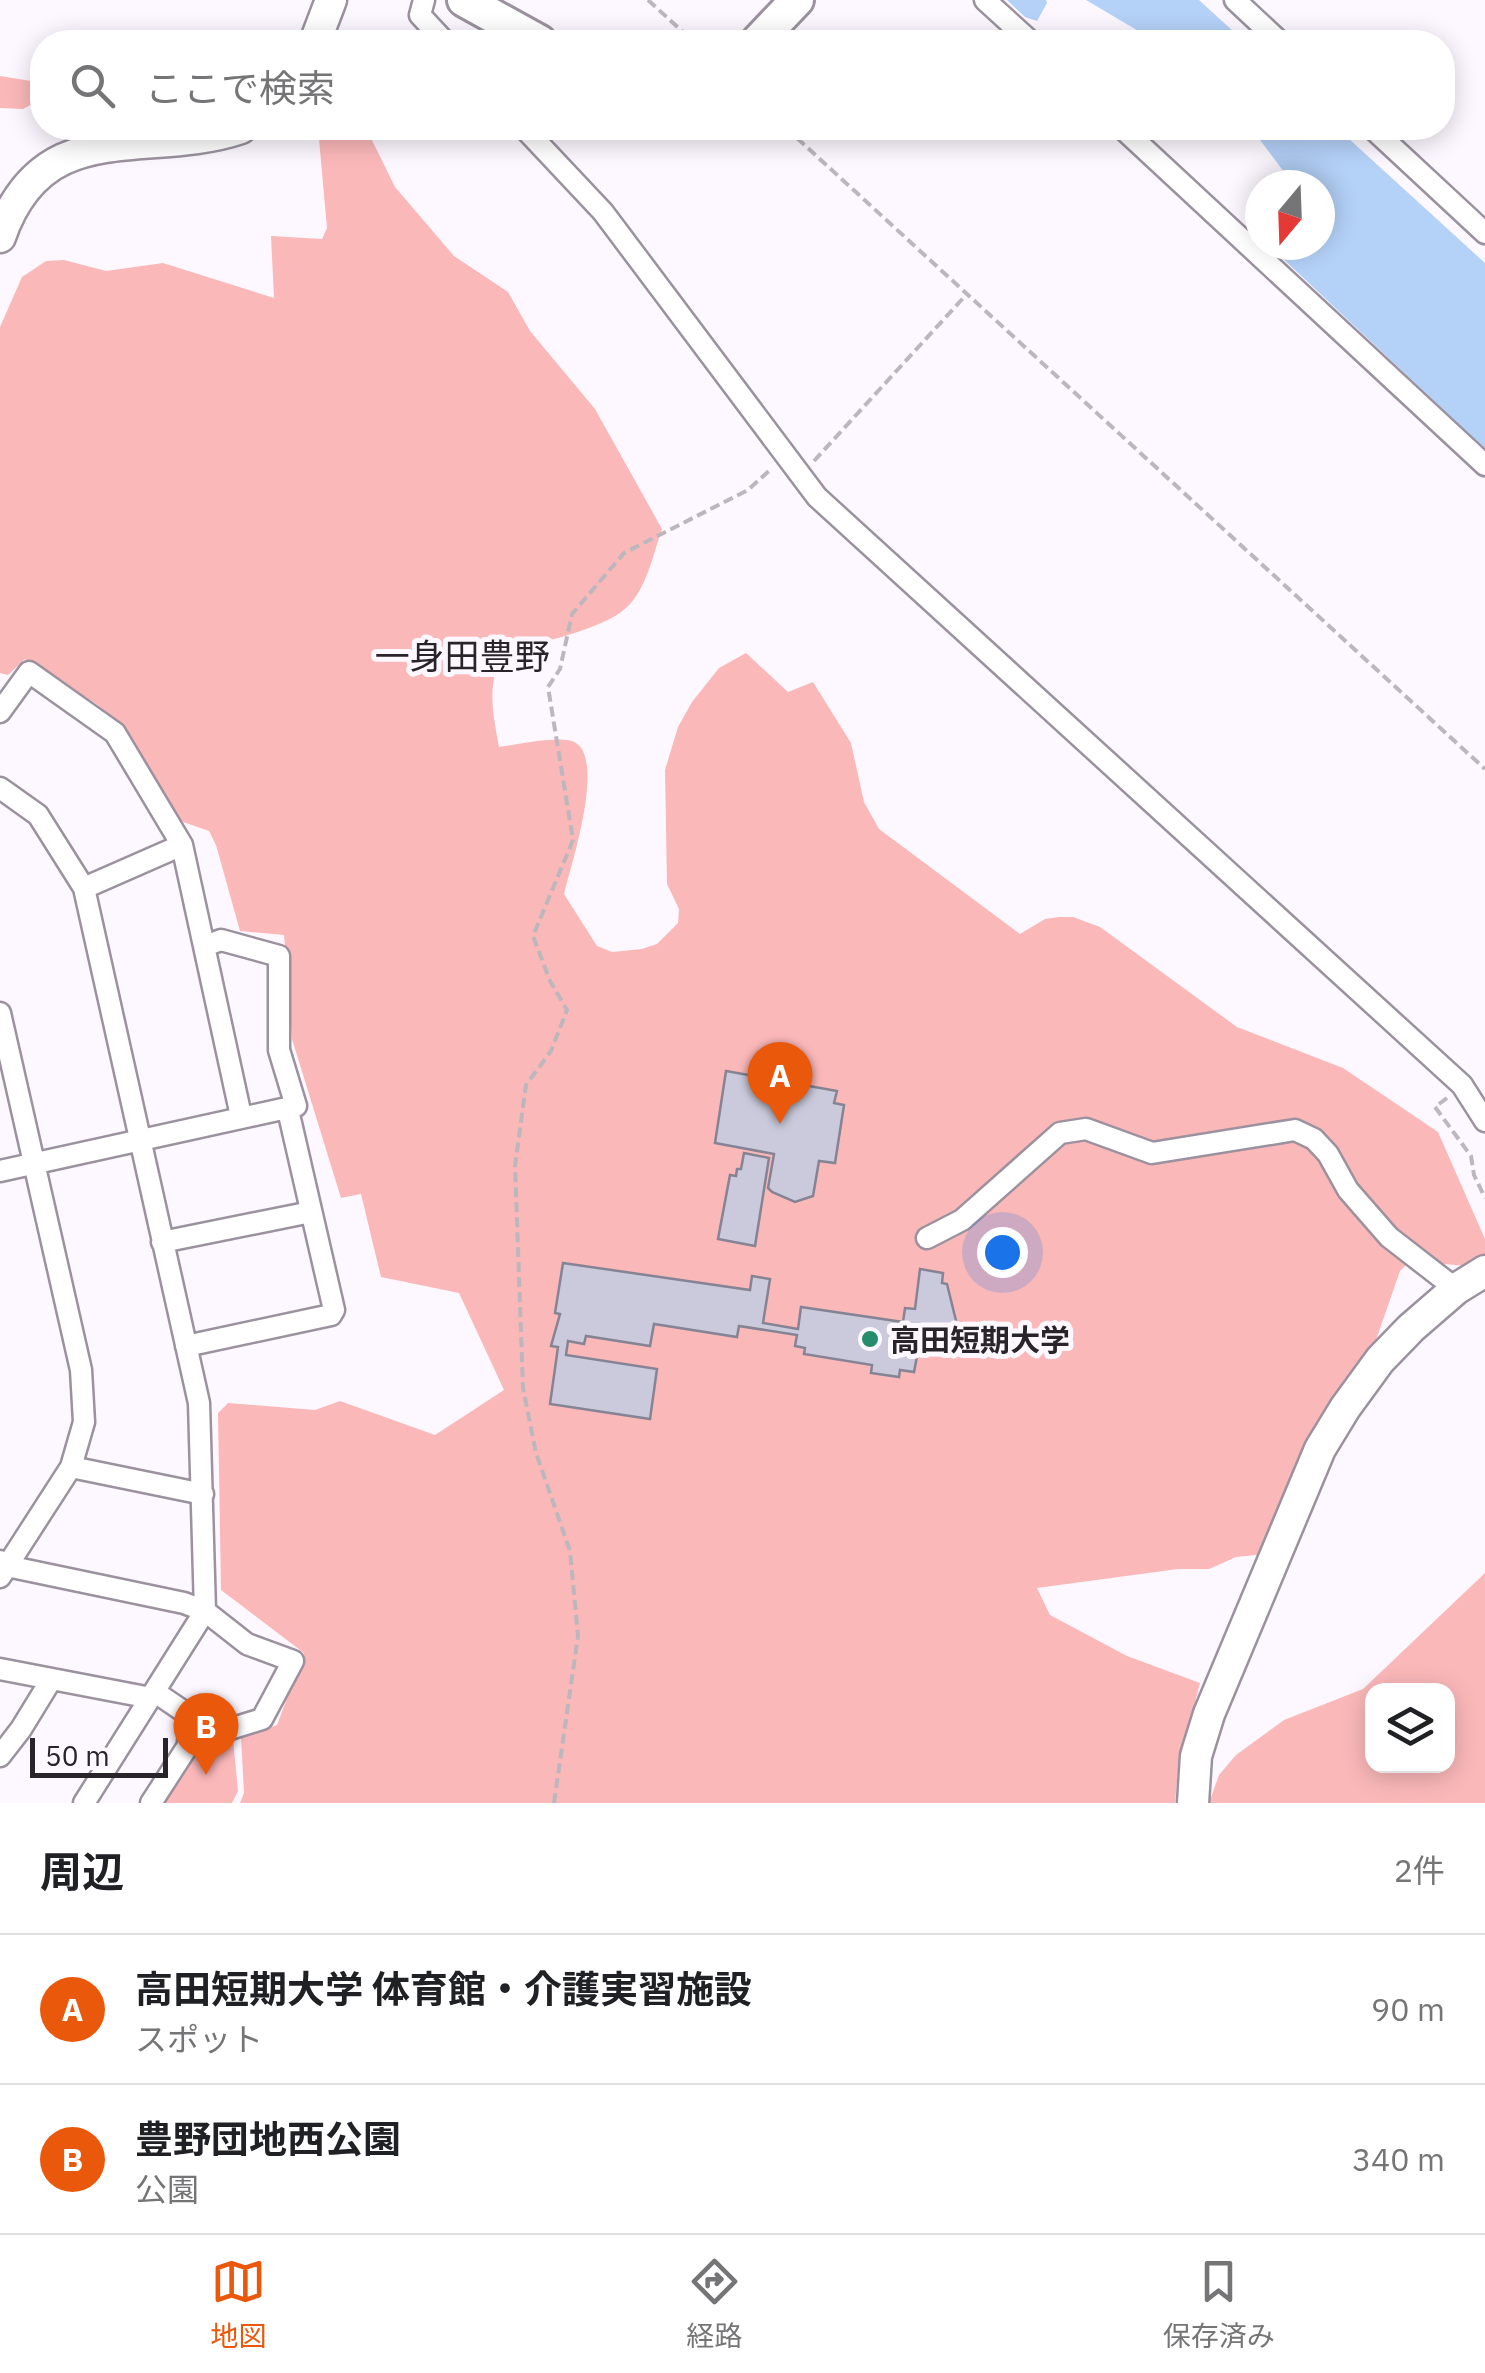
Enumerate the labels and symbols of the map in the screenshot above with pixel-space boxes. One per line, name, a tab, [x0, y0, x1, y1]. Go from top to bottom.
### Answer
north arrow	[1245, 170, 1335, 260]
district label: 一身田豊野	[374, 633, 550, 679]
pin: A	[748, 1042, 812, 1124]
your location	[977, 1227, 1028, 1278]
place label: 高田短期大学	[890, 1320, 1070, 1359]
marker: 高田短期大学	[859, 1328, 881, 1350]
pin: B	[174, 1692, 238, 1775]
scale bar	[30, 1733, 168, 1778]

